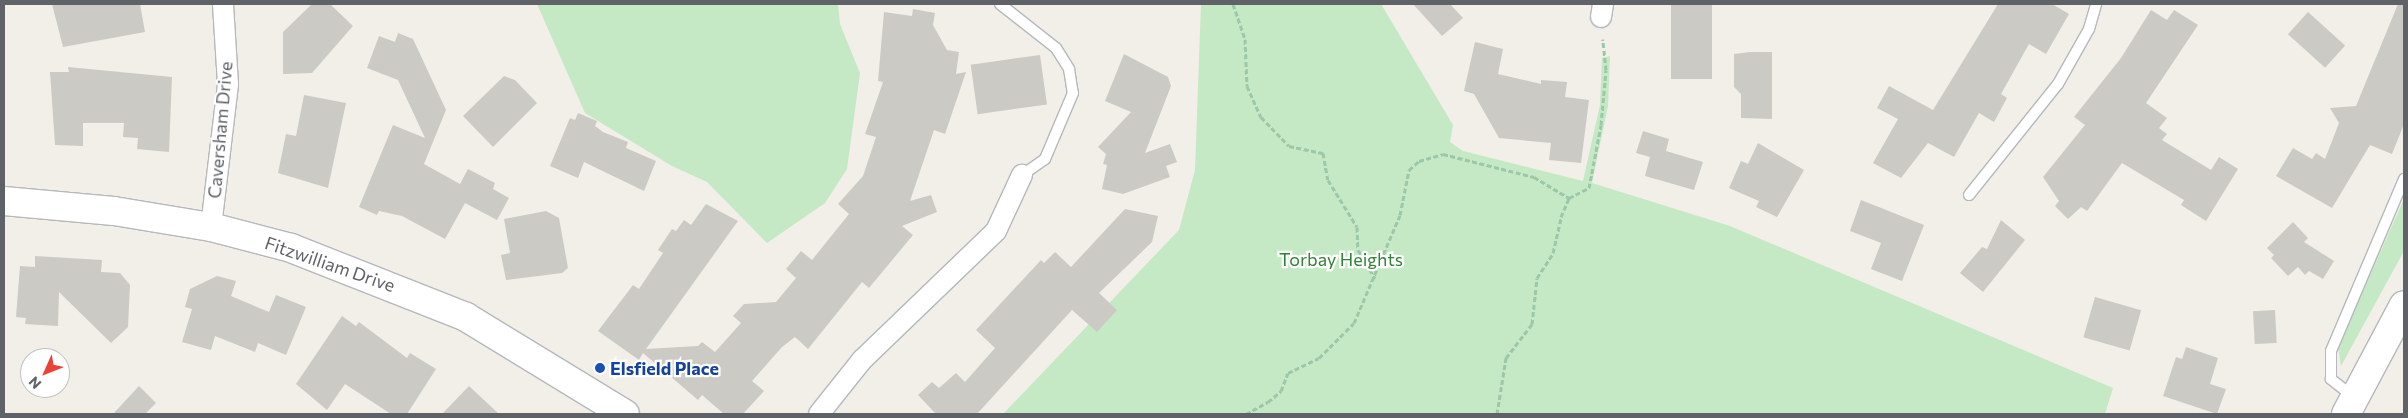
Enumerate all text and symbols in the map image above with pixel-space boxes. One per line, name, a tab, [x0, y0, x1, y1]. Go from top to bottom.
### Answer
street label: Caversham Drive	[203, 61, 237, 199]
street label: Fitzwilliam Drive	[262, 232, 398, 296]
park label: Torbay Heights	[1279, 248, 1403, 270]
north arrow	[20, 348, 70, 398]
place label: Elsfield Place	[610, 357, 719, 379]
marker: Elsfield Place	[594, 362, 606, 374]
text: N	[25, 373, 44, 393]

